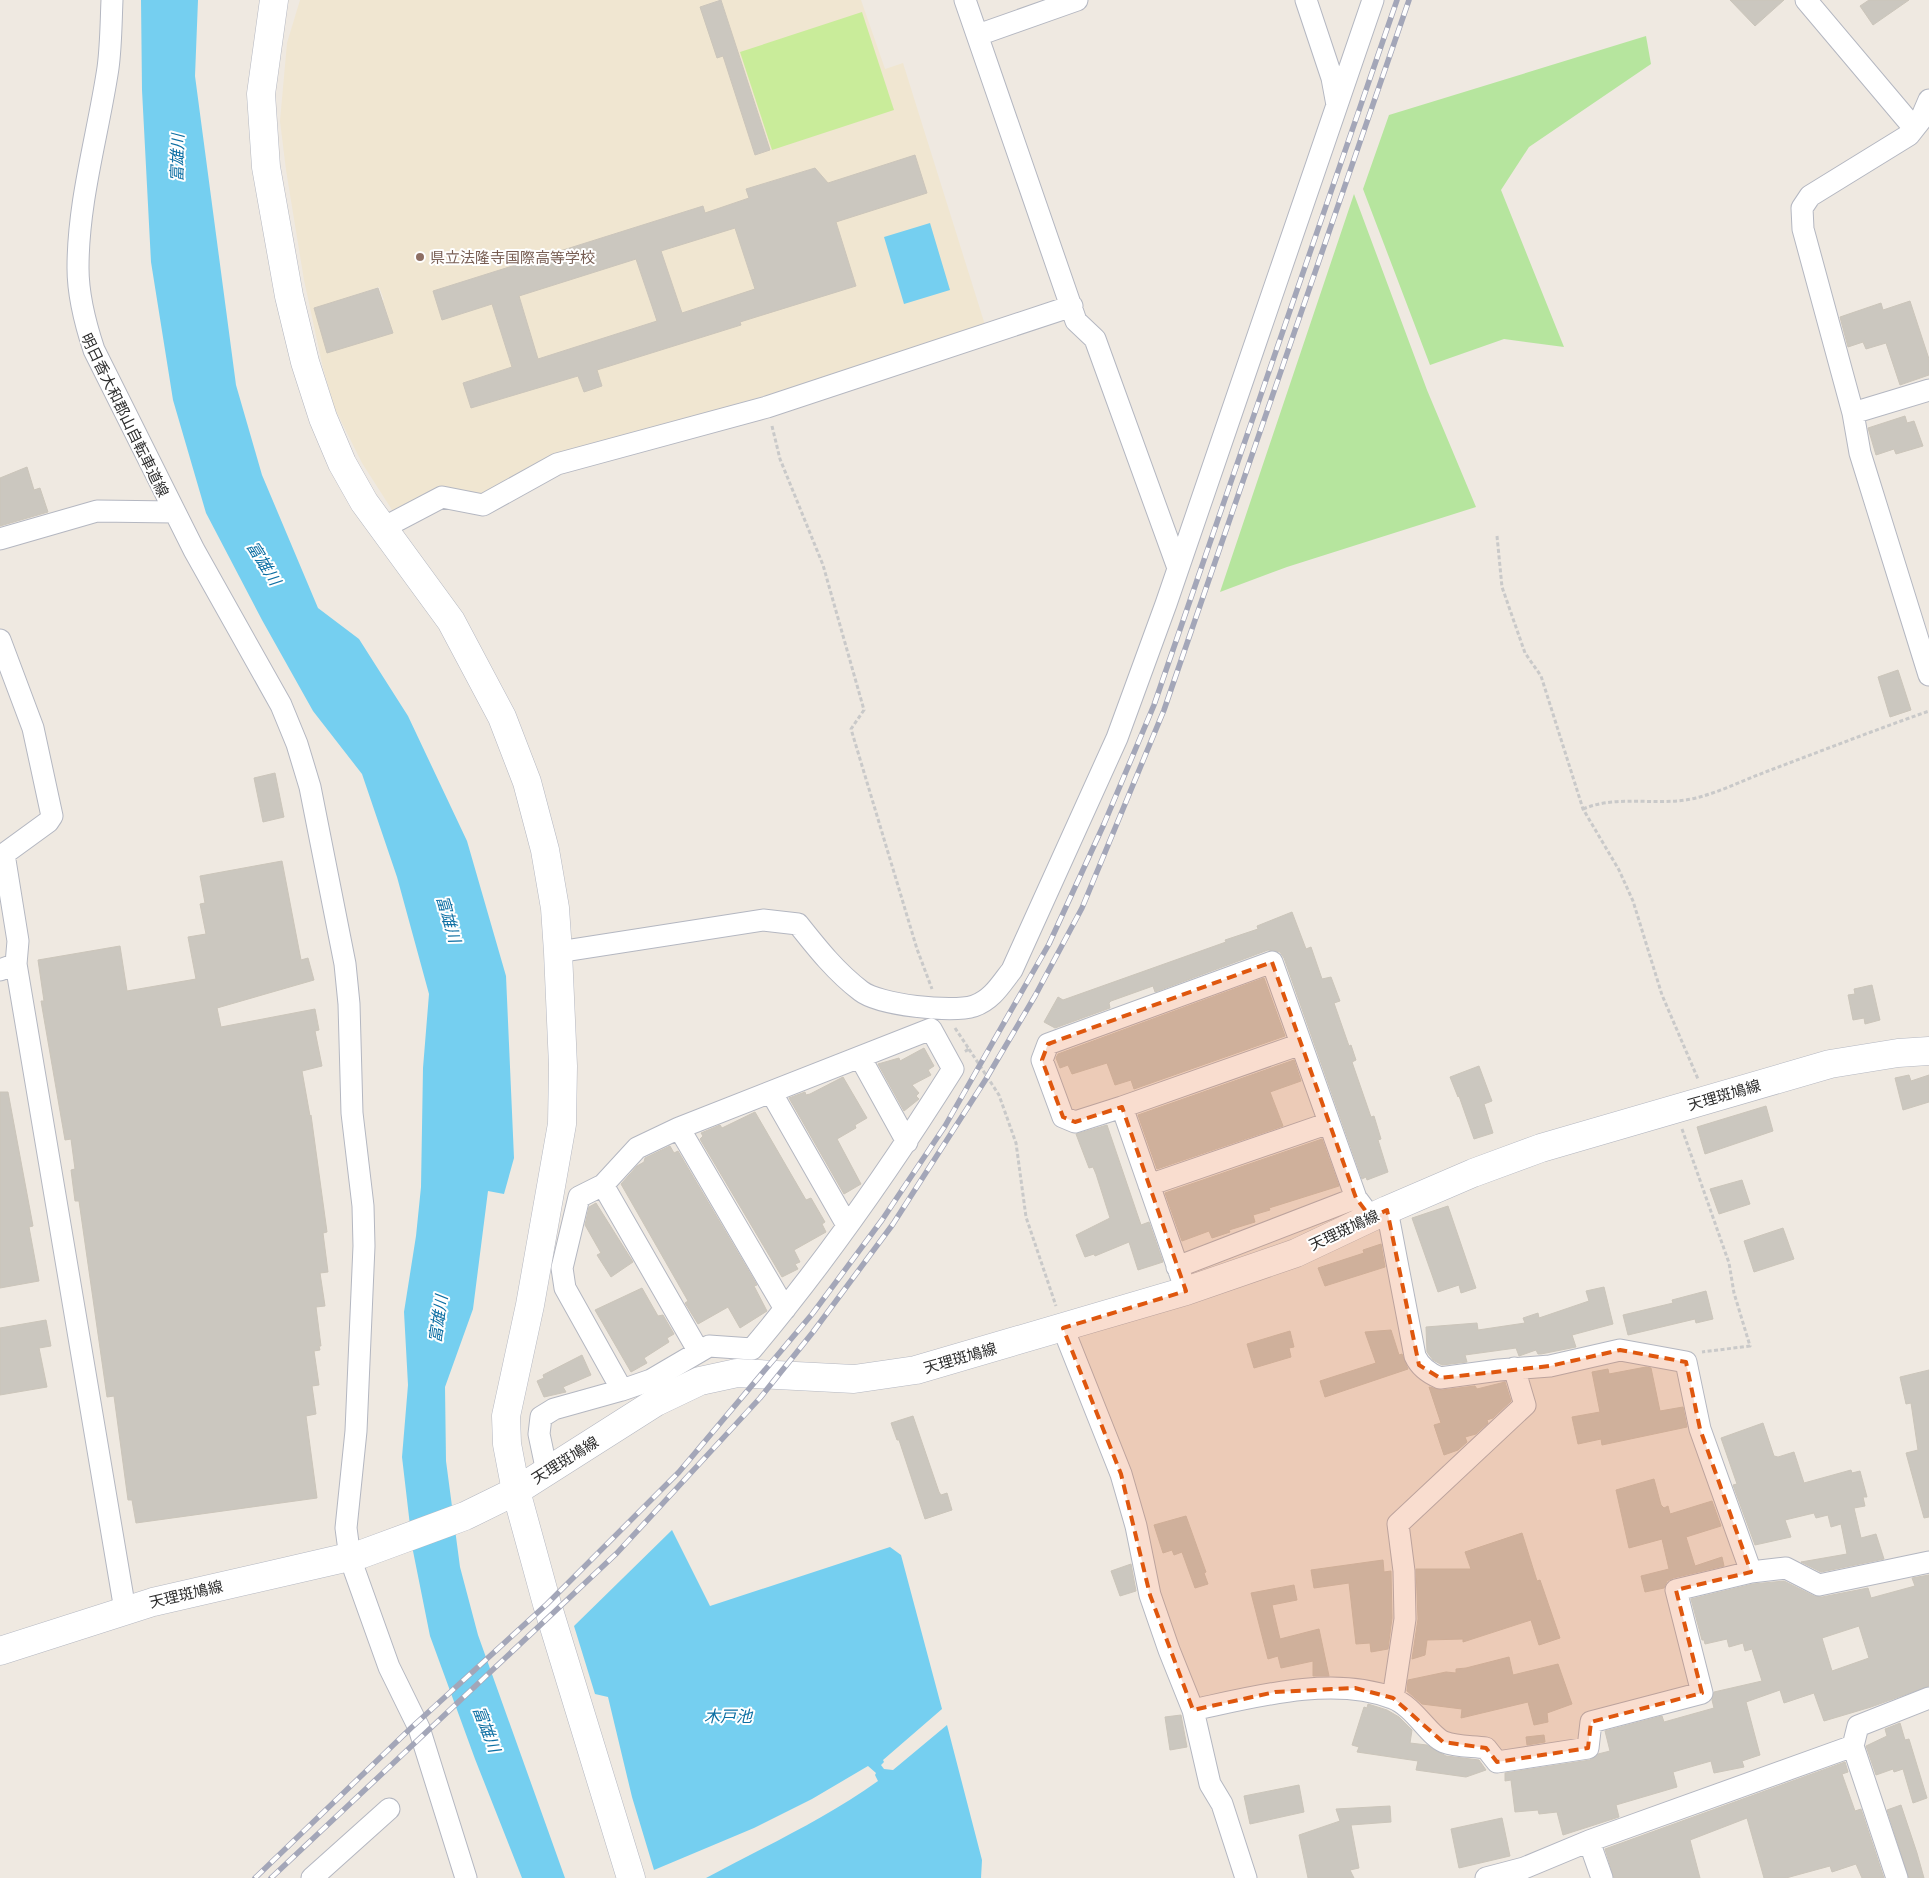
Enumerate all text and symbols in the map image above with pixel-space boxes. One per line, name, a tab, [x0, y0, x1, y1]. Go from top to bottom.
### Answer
water label: 富雄川	[167, 132, 187, 182]
place label: 県立法隆寺国際高等学校	[430, 248, 595, 267]
marker: 県立法隆寺国際高等学校	[414, 251, 426, 263]
street label: 明日香大和郡山自転車道線	[77, 330, 173, 500]
water label: 富雄川	[243, 537, 286, 590]
water label: 富雄川	[433, 893, 466, 947]
street label: 天理斑鳩線	[1685, 1076, 1763, 1114]
street label: 天理斑鳩線	[1306, 1206, 1382, 1254]
water label: 富雄川	[425, 1292, 452, 1344]
street label: 天理斑鳩線	[921, 1339, 999, 1377]
street label: 天理斑鳩線	[528, 1432, 602, 1488]
street label: 天理斑鳩線	[147, 1576, 225, 1612]
water label: 富雄川	[469, 1703, 506, 1757]
water label: 木戸池	[704, 1706, 754, 1726]

